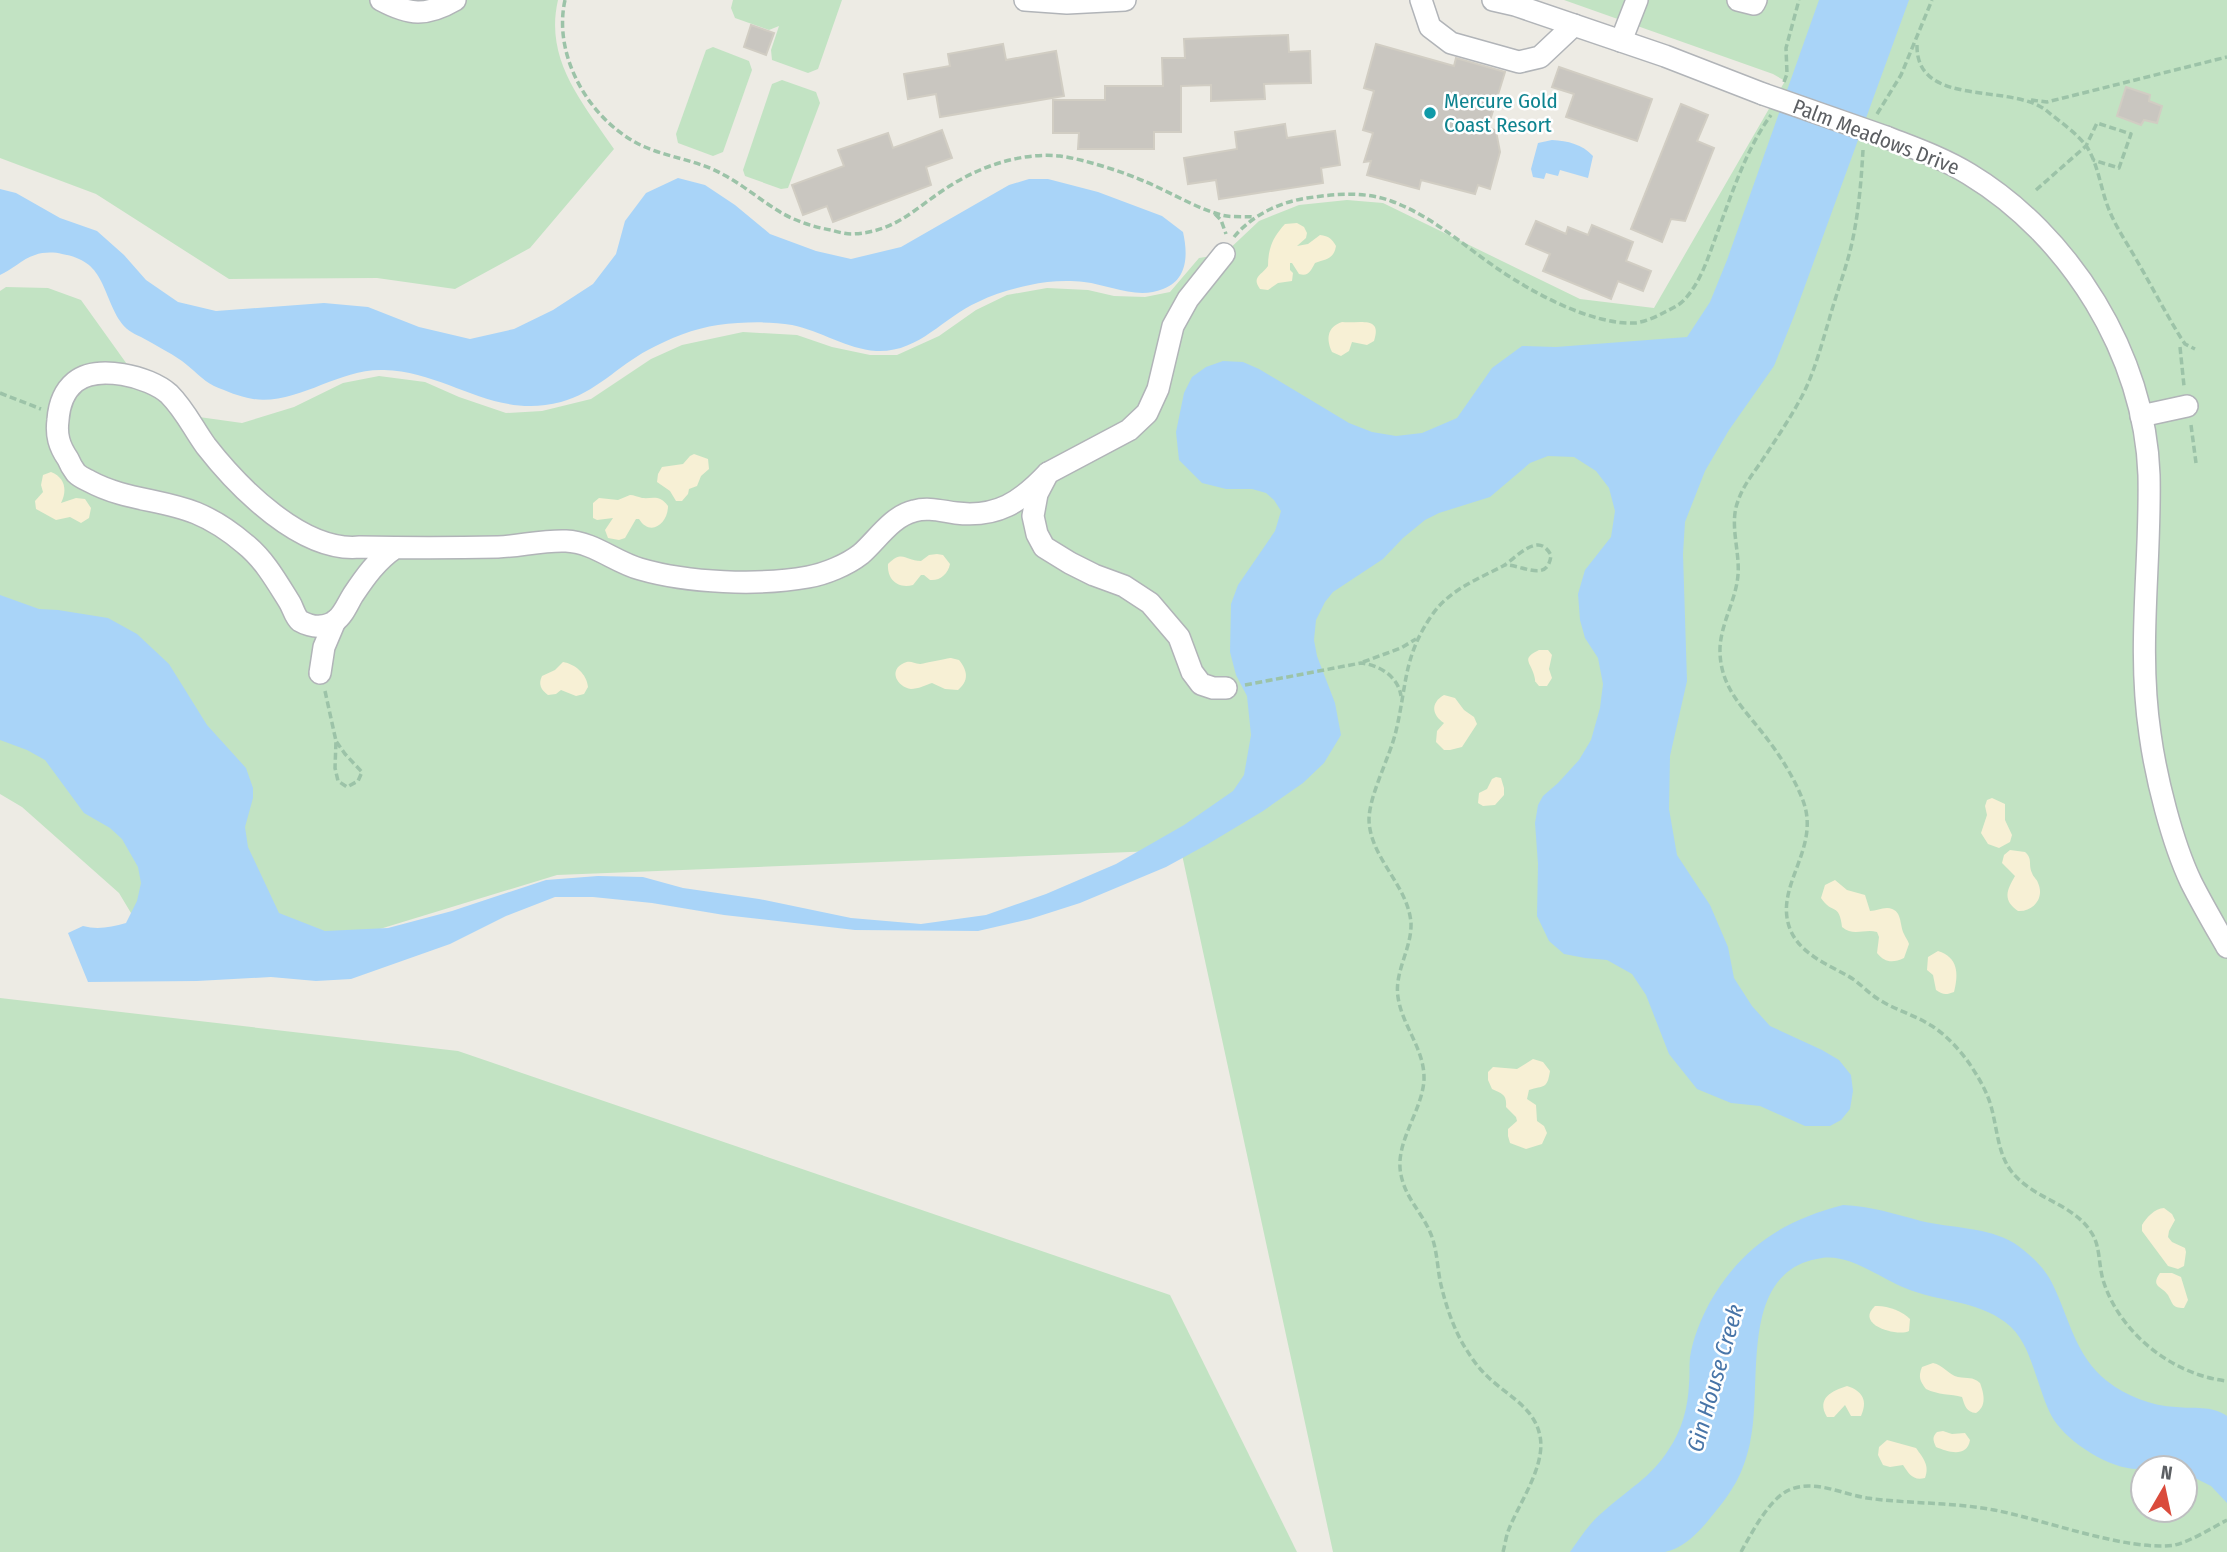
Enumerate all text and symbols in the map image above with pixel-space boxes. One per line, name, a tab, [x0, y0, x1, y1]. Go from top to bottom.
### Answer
place label: Mercure Gold Coast Resort	[1444, 88, 1558, 138]
street label: Palm Meadows Drive	[1789, 93, 1963, 181]
marker: Mercure Gold Coast Resort	[1422, 105, 1438, 121]
water label: Gin House Creek	[1681, 1301, 1749, 1455]
north arrow	[2129, 1454, 2199, 1524]
text: N	[2159, 1460, 2174, 1485]

